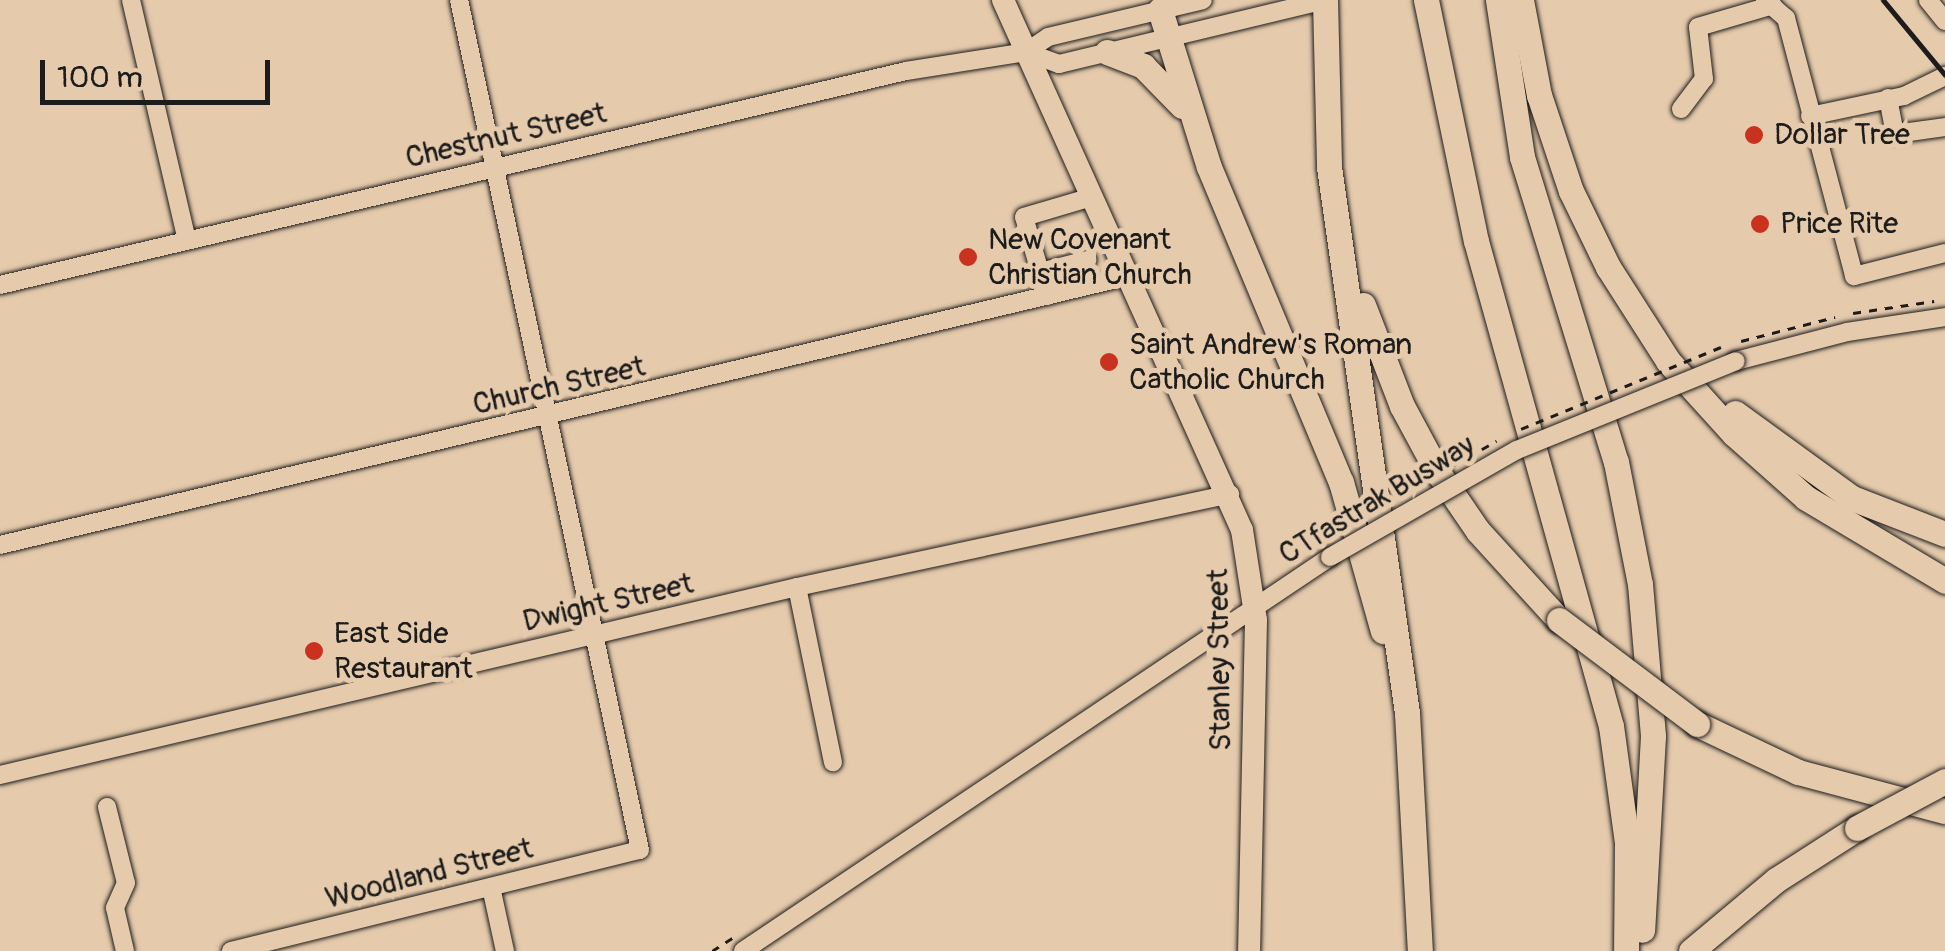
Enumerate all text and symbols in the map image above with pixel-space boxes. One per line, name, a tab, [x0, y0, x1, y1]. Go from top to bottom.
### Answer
scale bar	[45, 40, 275, 102]
text: 100 m	[57, 59, 143, 96]
street label: Chestnut Street	[402, 95, 610, 177]
place label: Dollar Tree	[1774, 117, 1910, 153]
marker: Dollar Tree	[1743, 124, 1765, 146]
place label: Price Rite	[1780, 206, 1898, 242]
marker: Price Rite	[1749, 213, 1771, 235]
place label: New Covenant Christian Church	[988, 222, 1192, 292]
marker: New Covenant Christian Church	[957, 246, 979, 268]
place label: Saint Andrew's Roman Catholic Church	[1129, 327, 1412, 398]
street label: Church Street	[469, 349, 649, 423]
marker: Saint Andrew's Roman Catholic Church	[1098, 351, 1120, 373]
street label: CTfastrak Busway	[1273, 427, 1481, 573]
street label: Dwight Street	[519, 566, 697, 640]
street label: Stanley Street	[1200, 569, 1240, 751]
place label: East Side Restaurant	[334, 616, 473, 686]
marker: East Side Restaurant	[303, 640, 325, 662]
street label: Woodland Street	[322, 831, 536, 917]

